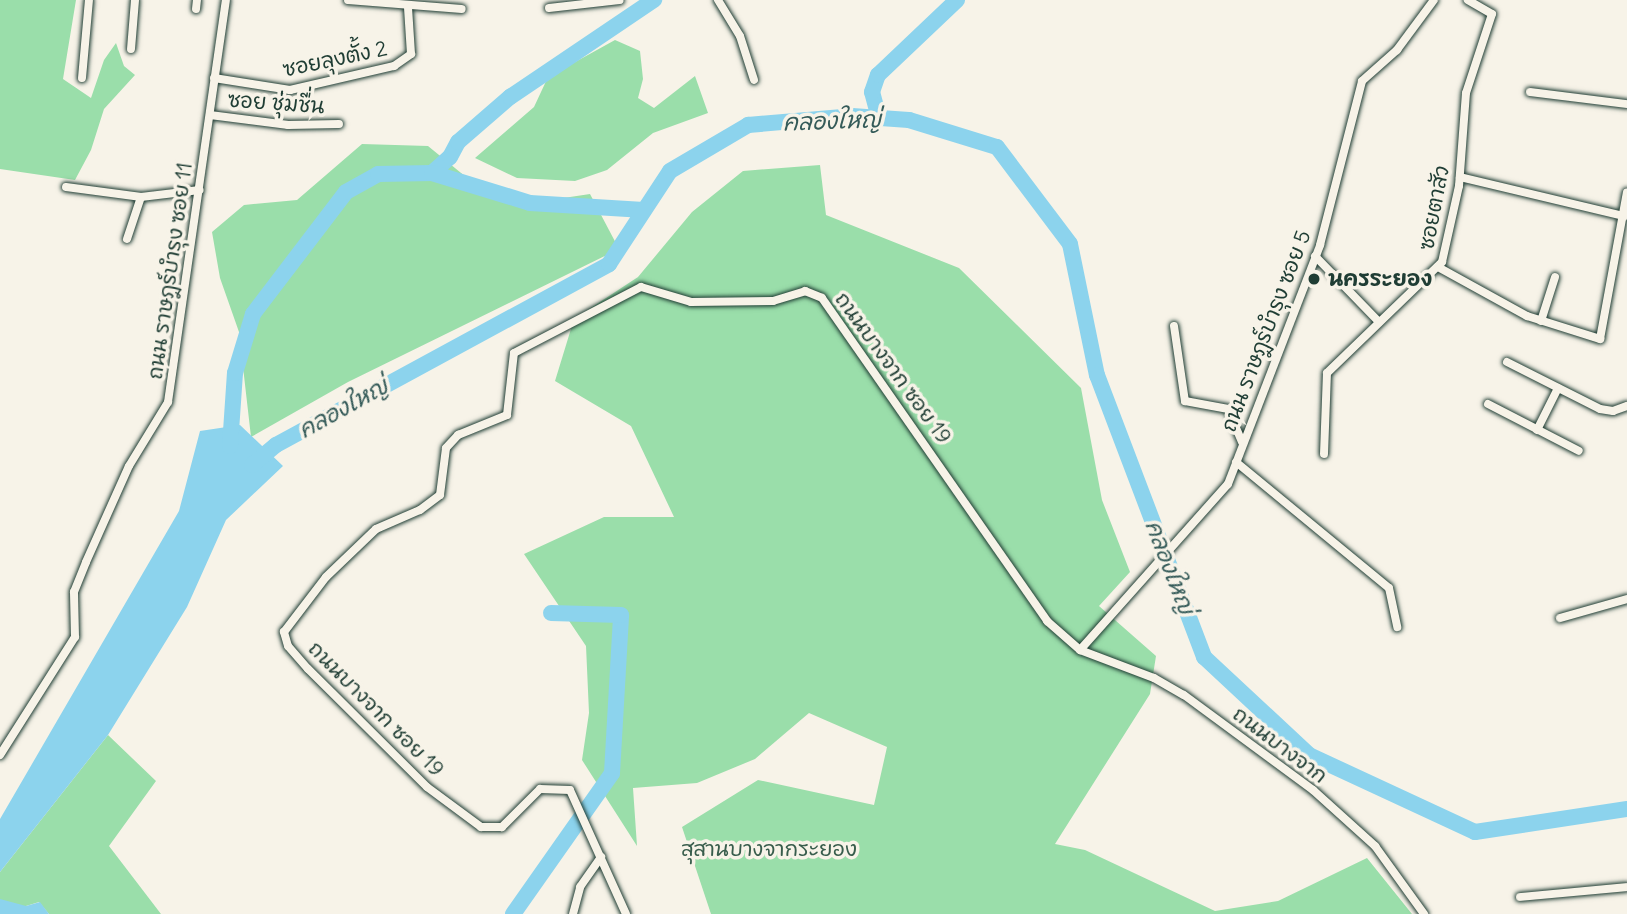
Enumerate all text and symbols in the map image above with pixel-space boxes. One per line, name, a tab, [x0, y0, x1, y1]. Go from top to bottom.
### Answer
street label: ซอยลุงตั้ง 2	[281, 36, 389, 82]
street label: ซอย ชุ่มชื่น	[227, 87, 325, 119]
water label: คลองใหญ่	[783, 105, 881, 137]
street label: ถนน ราษฎร์บำรุง ซอย 11	[142, 161, 198, 381]
street label: ซอยตาสัว	[1413, 164, 1455, 252]
street label: ถนน ราษฎร์บำรุง ซอย 5	[1216, 227, 1316, 435]
place label: นครระยอง	[1328, 266, 1432, 292]
marker: นครระยอง	[1306, 271, 1322, 287]
street label: ถนนบางจาก ซอย 19	[830, 287, 956, 449]
water label: คลองใหญ่	[293, 372, 393, 444]
water label: คลองใหญ่	[1140, 516, 1200, 618]
street label: ถนนบางจาก ซอย 19	[303, 636, 449, 782]
street label: ถนนบางจาก	[1228, 701, 1332, 789]
park label: สุสานบางจากระยอง	[681, 836, 857, 862]

